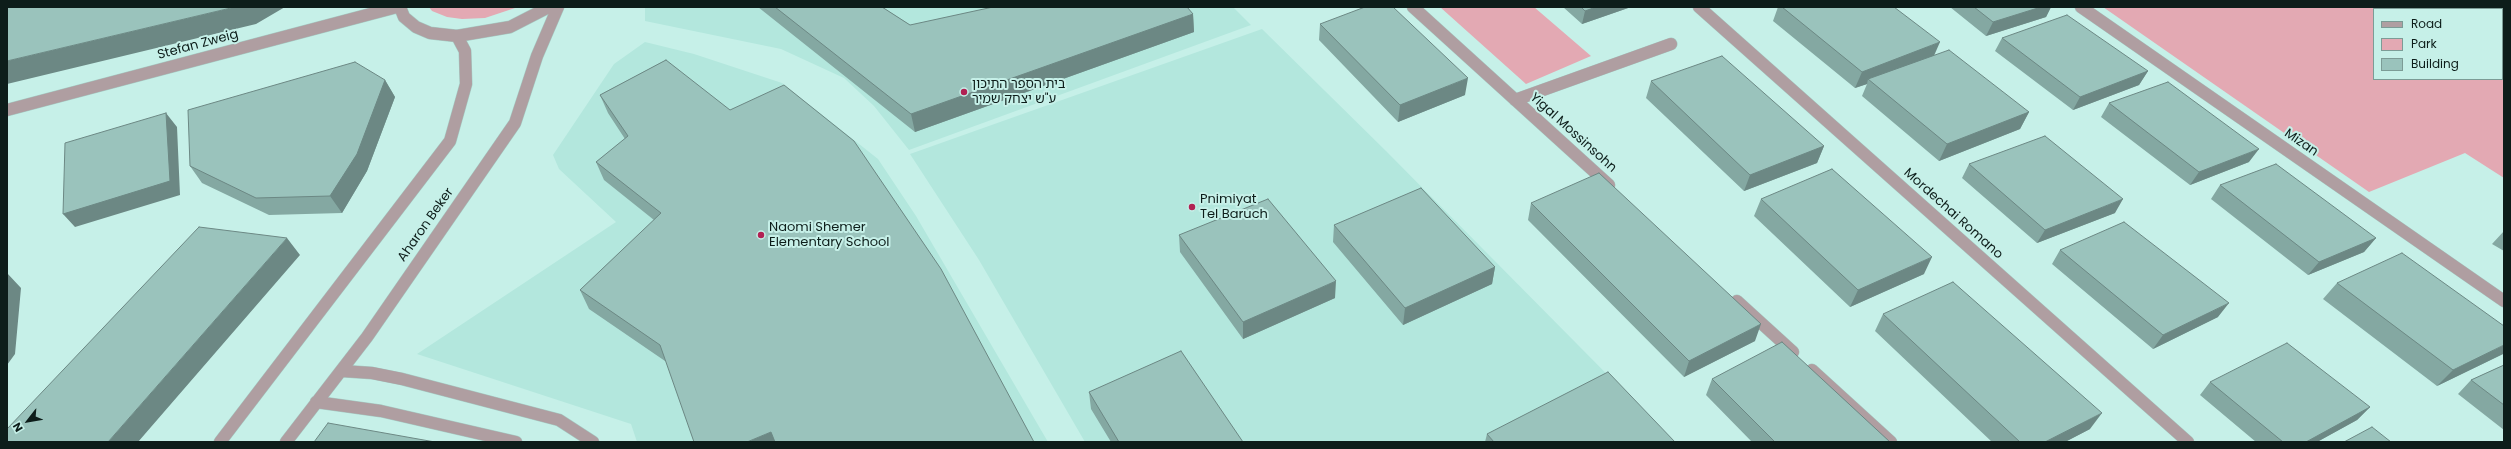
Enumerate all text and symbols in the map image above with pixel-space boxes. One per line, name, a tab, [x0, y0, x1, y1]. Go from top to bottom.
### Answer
legend	[2373, 8, 2503, 80]
text: Road	[2411, 15, 2442, 32]
street label: Stefan Zweig	[156, 27, 240, 63]
text: Park	[2411, 35, 2437, 52]
text: Building	[2411, 55, 2459, 72]
place label: בית הספר התיכון ע"ש יצחק שמיר	[972, 77, 1065, 108]
marker: בית הספר התיכון ע"ש יצחק שמיר	[959, 87, 969, 97]
street label: Yigal Mossinsohn	[1526, 90, 1620, 176]
street label: Mizan	[2281, 126, 2321, 160]
street label: Mordechai Romano	[1900, 165, 2006, 263]
street label: Aharon Beker	[395, 185, 457, 265]
place label: Pnimiyat Tel Baruch	[1200, 192, 1268, 223]
marker: Pnimiyat Tel Baruch	[1187, 202, 1197, 212]
place label: Naomi Shemer Elementary School	[769, 220, 890, 251]
marker: Naomi Shemer Elementary School	[756, 230, 766, 240]
north arrow	[8, 401, 48, 441]
text: N	[9, 420, 27, 435]

